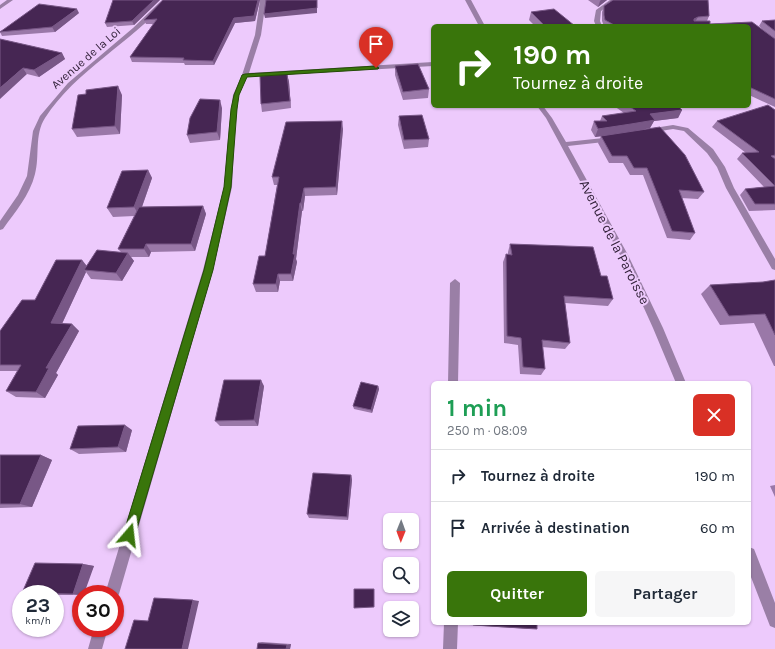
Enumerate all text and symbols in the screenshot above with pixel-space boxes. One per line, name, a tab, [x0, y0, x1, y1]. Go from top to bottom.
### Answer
street label: Avenue de la Loi	[49, 24, 123, 92]
pin	[359, 27, 393, 68]
icon: arrive	[365, 33, 387, 55]
text: 190 m	[513, 38, 591, 71]
icon: right	[447, 40, 499, 92]
text: Tournez à droite	[513, 72, 643, 94]
street label: Avenue de la Paroisse	[576, 177, 653, 307]
text: 1 min	[447, 394, 507, 422]
button: close	[693, 394, 735, 436]
text: 250 m · 08:09	[447, 423, 527, 438]
icon: right	[447, 465, 469, 487]
text: Tournez à droite	[481, 467, 595, 485]
text: 190 m	[695, 467, 735, 485]
north arrow	[383, 513, 419, 549]
map controls	[383, 513, 419, 637]
position arrow	[108, 514, 150, 556]
icon: arrive	[447, 517, 469, 539]
text: Arrivée à destination	[481, 519, 630, 537]
text: 60 m	[700, 519, 735, 537]
button: search	[383, 557, 419, 593]
button: Quitter	[447, 571, 587, 617]
button: Partager	[595, 571, 735, 617]
speed limit sign: 30	[72, 585, 124, 637]
text: 23	[26, 594, 50, 617]
button: layers	[383, 601, 419, 637]
text: km/h	[25, 615, 51, 627]

